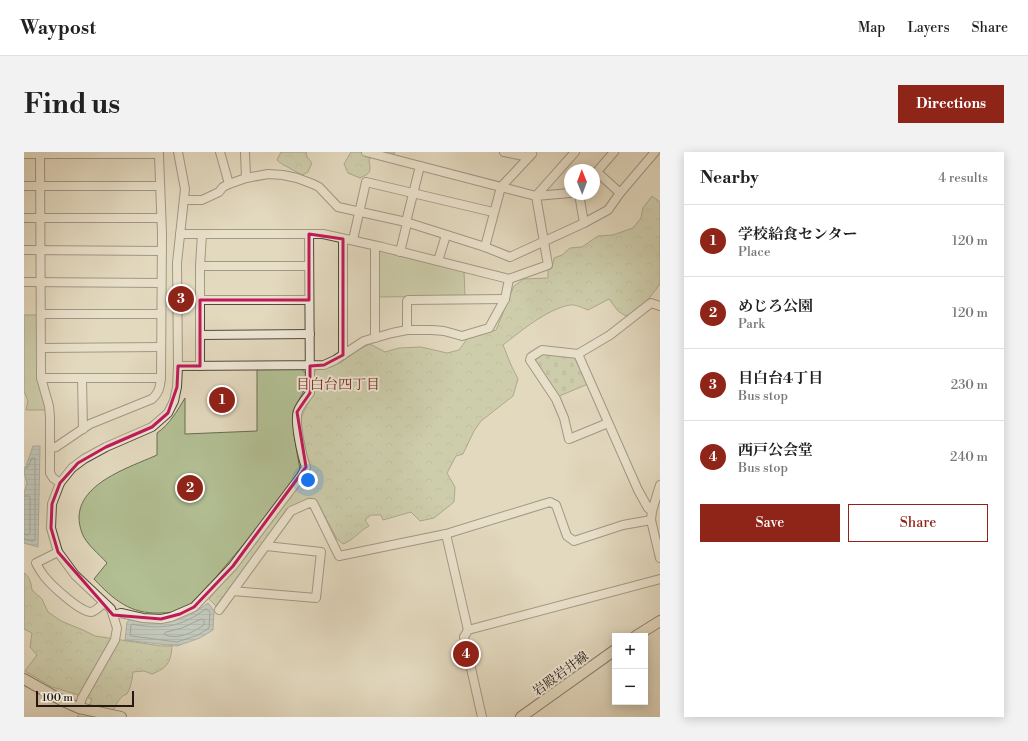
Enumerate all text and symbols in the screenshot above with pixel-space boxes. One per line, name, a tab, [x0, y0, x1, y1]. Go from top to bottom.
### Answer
text: Waypost	[20, 16, 96, 40]
text: Map	[858, 19, 885, 37]
text: Layers	[907, 19, 950, 37]
text: Share	[972, 19, 1008, 37]
button: Directions	[898, 85, 1004, 123]
text: Find us	[24, 87, 120, 122]
north arrow	[564, 164, 600, 200]
text: Nearby	[700, 167, 759, 189]
text: 4 results	[938, 170, 988, 186]
text: 学校給食センター	[738, 225, 857, 244]
text: 1	[710, 233, 716, 249]
text: 120 m	[952, 233, 988, 249]
text: Place	[738, 244, 770, 260]
pin: 3	[168, 284, 194, 314]
text: めじろ公園	[738, 297, 813, 316]
text: 2	[709, 305, 717, 321]
text: 120 m	[952, 305, 988, 321]
text: Park	[738, 316, 765, 332]
text: 目白台4丁目	[738, 369, 823, 388]
district label: 目白台四丁目	[296, 376, 380, 394]
text: 3	[709, 377, 717, 393]
text: 230 m	[951, 377, 988, 393]
pin: 1	[209, 385, 235, 415]
text: Bus stop	[738, 388, 788, 404]
text: 西戸公会堂	[738, 441, 813, 460]
text: 4	[709, 449, 717, 465]
text: 240 m	[950, 449, 988, 465]
text: Bus stop	[738, 460, 788, 476]
your location	[298, 470, 318, 490]
pin: 2	[177, 473, 203, 503]
button: Save	[700, 504, 840, 542]
button: Share	[848, 504, 988, 542]
map controls	[612, 633, 648, 705]
button: +	[612, 633, 648, 669]
pin: 4	[453, 639, 479, 669]
street label: 岩殿岩井線	[530, 648, 592, 699]
button: −	[612, 669, 648, 705]
scale bar	[36, 689, 134, 708]
text: 100 m	[42, 691, 73, 705]

